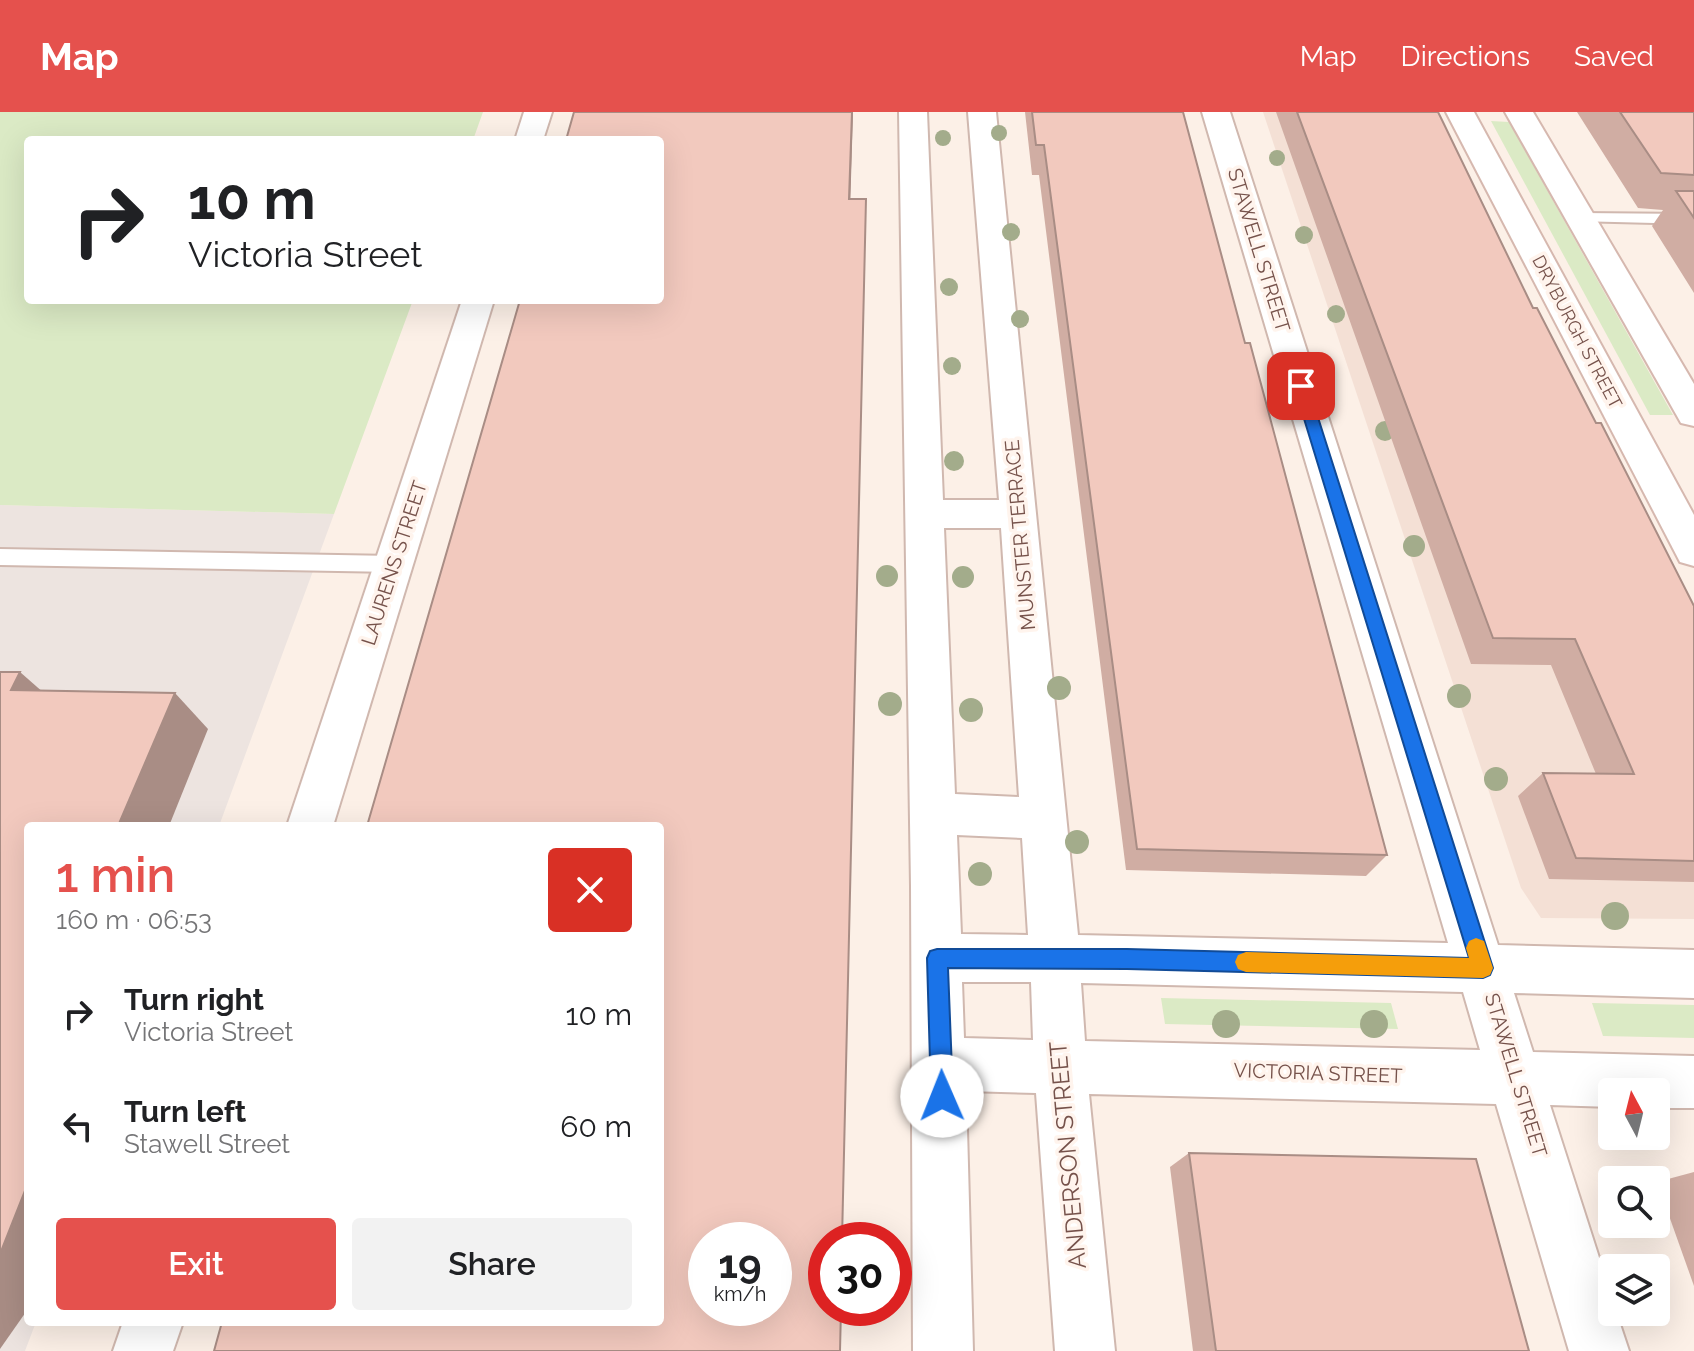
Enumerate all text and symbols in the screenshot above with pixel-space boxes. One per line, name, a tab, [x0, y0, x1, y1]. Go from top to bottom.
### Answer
text: Map	[40, 34, 119, 79]
text: Map	[1300, 40, 1357, 73]
text: Directions	[1401, 40, 1530, 73]
text: Saved	[1574, 40, 1654, 73]
street label: STAWELL STREET	[1223, 165, 1295, 335]
text: 10 m	[188, 166, 316, 232]
icon: right	[56, 168, 160, 272]
text: Victoria Street	[188, 233, 422, 275]
street label: DRYBURGH STREET	[1528, 252, 1627, 412]
pin	[1267, 352, 1335, 420]
icon: arrive	[1279, 364, 1323, 408]
street label: MUNSTER TERRACE	[1000, 439, 1040, 631]
street label: LAURENS STREET	[356, 478, 432, 648]
text: 1 min	[56, 847, 175, 903]
button: close	[548, 848, 632, 932]
text: 160 m · 06:53	[56, 905, 212, 935]
text: Turn right	[124, 982, 264, 1017]
street label: STAWELL STREET	[1480, 990, 1552, 1160]
icon: right	[56, 992, 100, 1036]
text: 10 m	[566, 997, 632, 1032]
text: Victoria Street	[124, 1017, 293, 1047]
street label: ANDERSON STREET	[1043, 1040, 1092, 1270]
position arrow	[900, 1054, 984, 1138]
street label: VICTORIA STREET	[1233, 1058, 1403, 1088]
north arrow	[1598, 1078, 1670, 1150]
map controls	[1598, 1078, 1670, 1326]
text: Turn left	[124, 1094, 246, 1129]
icon: left	[56, 1104, 100, 1148]
text: 60 m	[560, 1109, 632, 1144]
text: Stawell Street	[124, 1129, 290, 1159]
button: search	[1598, 1166, 1670, 1238]
button: Exit	[56, 1218, 336, 1310]
button: Share	[352, 1218, 632, 1310]
speed limit sign: 30	[808, 1222, 912, 1326]
text: 19	[718, 1240, 762, 1287]
button: layers	[1598, 1254, 1670, 1326]
text: km/h	[714, 1282, 766, 1306]

